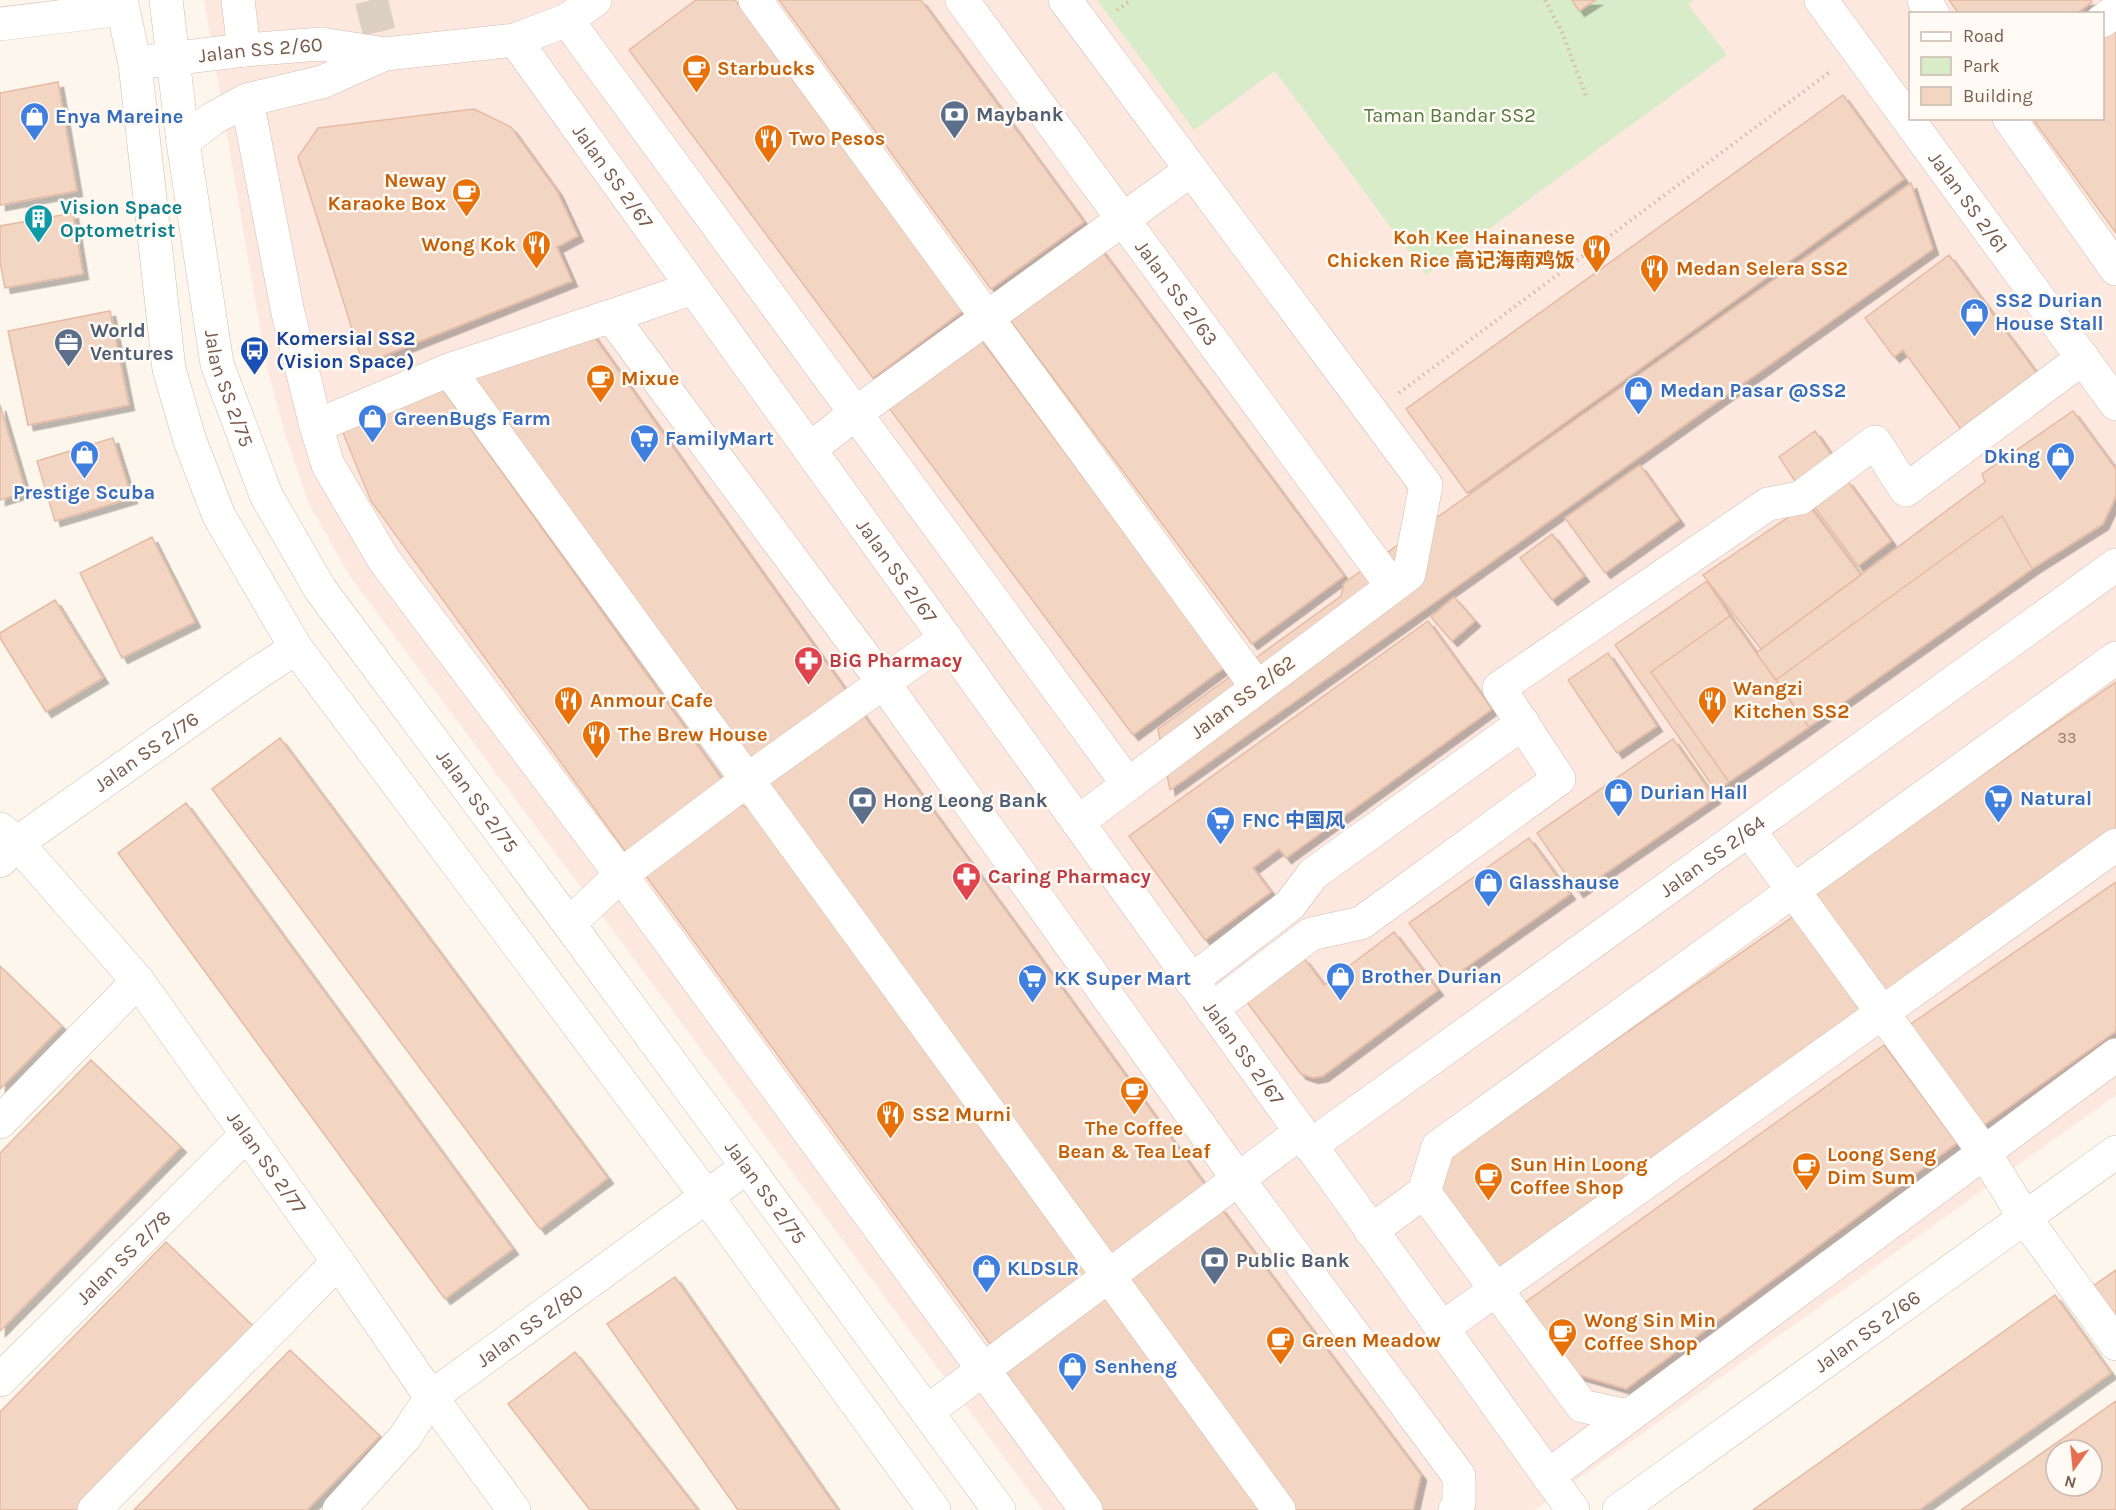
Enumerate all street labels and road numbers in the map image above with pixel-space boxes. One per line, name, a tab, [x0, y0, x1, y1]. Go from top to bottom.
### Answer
street label: Jalan SS 2/60	[197, 32, 324, 67]
street label: Jalan SS 2/67	[568, 120, 659, 233]
street label: Jalan SS 2/61	[1924, 147, 2013, 257]
street label: Jalan SS 2/63	[1131, 235, 1223, 350]
street label: Jalan SS 2/75	[200, 328, 258, 450]
street label: Jalan SS 2/67	[852, 514, 943, 628]
street label: Jalan SS 2/62	[1186, 650, 1300, 744]
street label: Jalan SS 2/76	[90, 707, 203, 796]
street label: Jalan SS 2/75	[432, 745, 523, 857]
street label: Jalan SS 2/64	[1655, 810, 1770, 902]
street label: Jalan SS 2/67	[1199, 996, 1290, 1110]
street label: Jalan SS 2/77	[223, 1106, 312, 1218]
street label: Jalan SS 2/75	[720, 1136, 811, 1248]
street label: Jalan SS 2/78	[71, 1206, 175, 1309]
street label: Jalan SS 2/80	[472, 1279, 587, 1372]
street label: Jalan SS 2/66	[1810, 1285, 1925, 1377]

